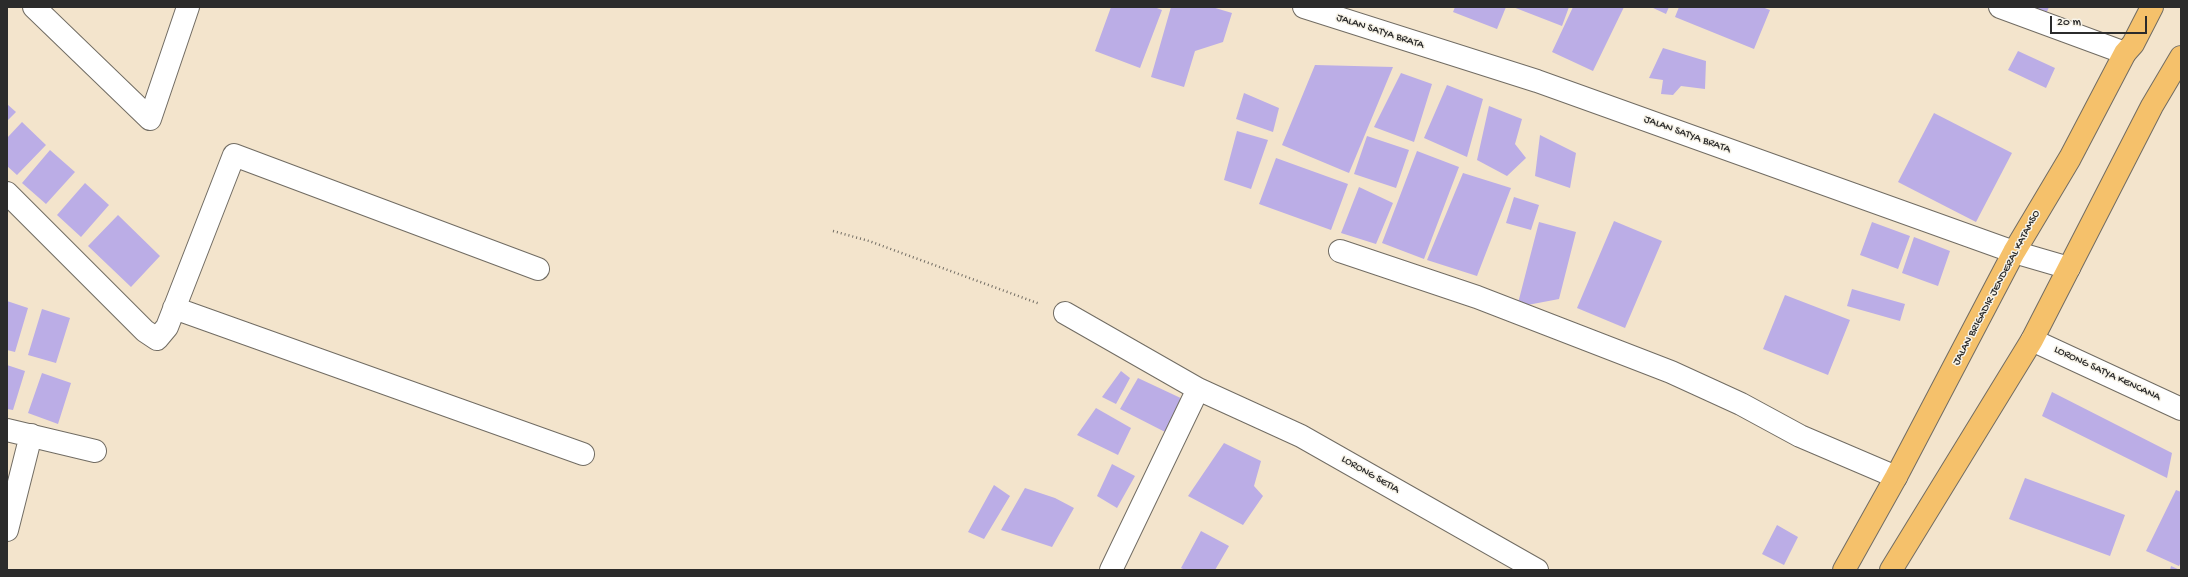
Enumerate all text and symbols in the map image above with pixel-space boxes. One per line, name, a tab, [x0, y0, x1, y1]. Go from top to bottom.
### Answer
scale bar	[2052, 8, 2149, 34]
street label: JALAN SATYA BRATA	[1335, 12, 1425, 52]
text: 20 m	[2057, 16, 2081, 30]
street label: JALAN SATYA BRATA	[1642, 113, 1732, 157]
street label: JALAN BRIGADIR JENDERAL KATAMSO	[1950, 208, 2044, 368]
street label: LORONG SATYA KENCANA	[2052, 344, 2162, 404]
street label: LORONG SETIA	[1339, 453, 1401, 497]

